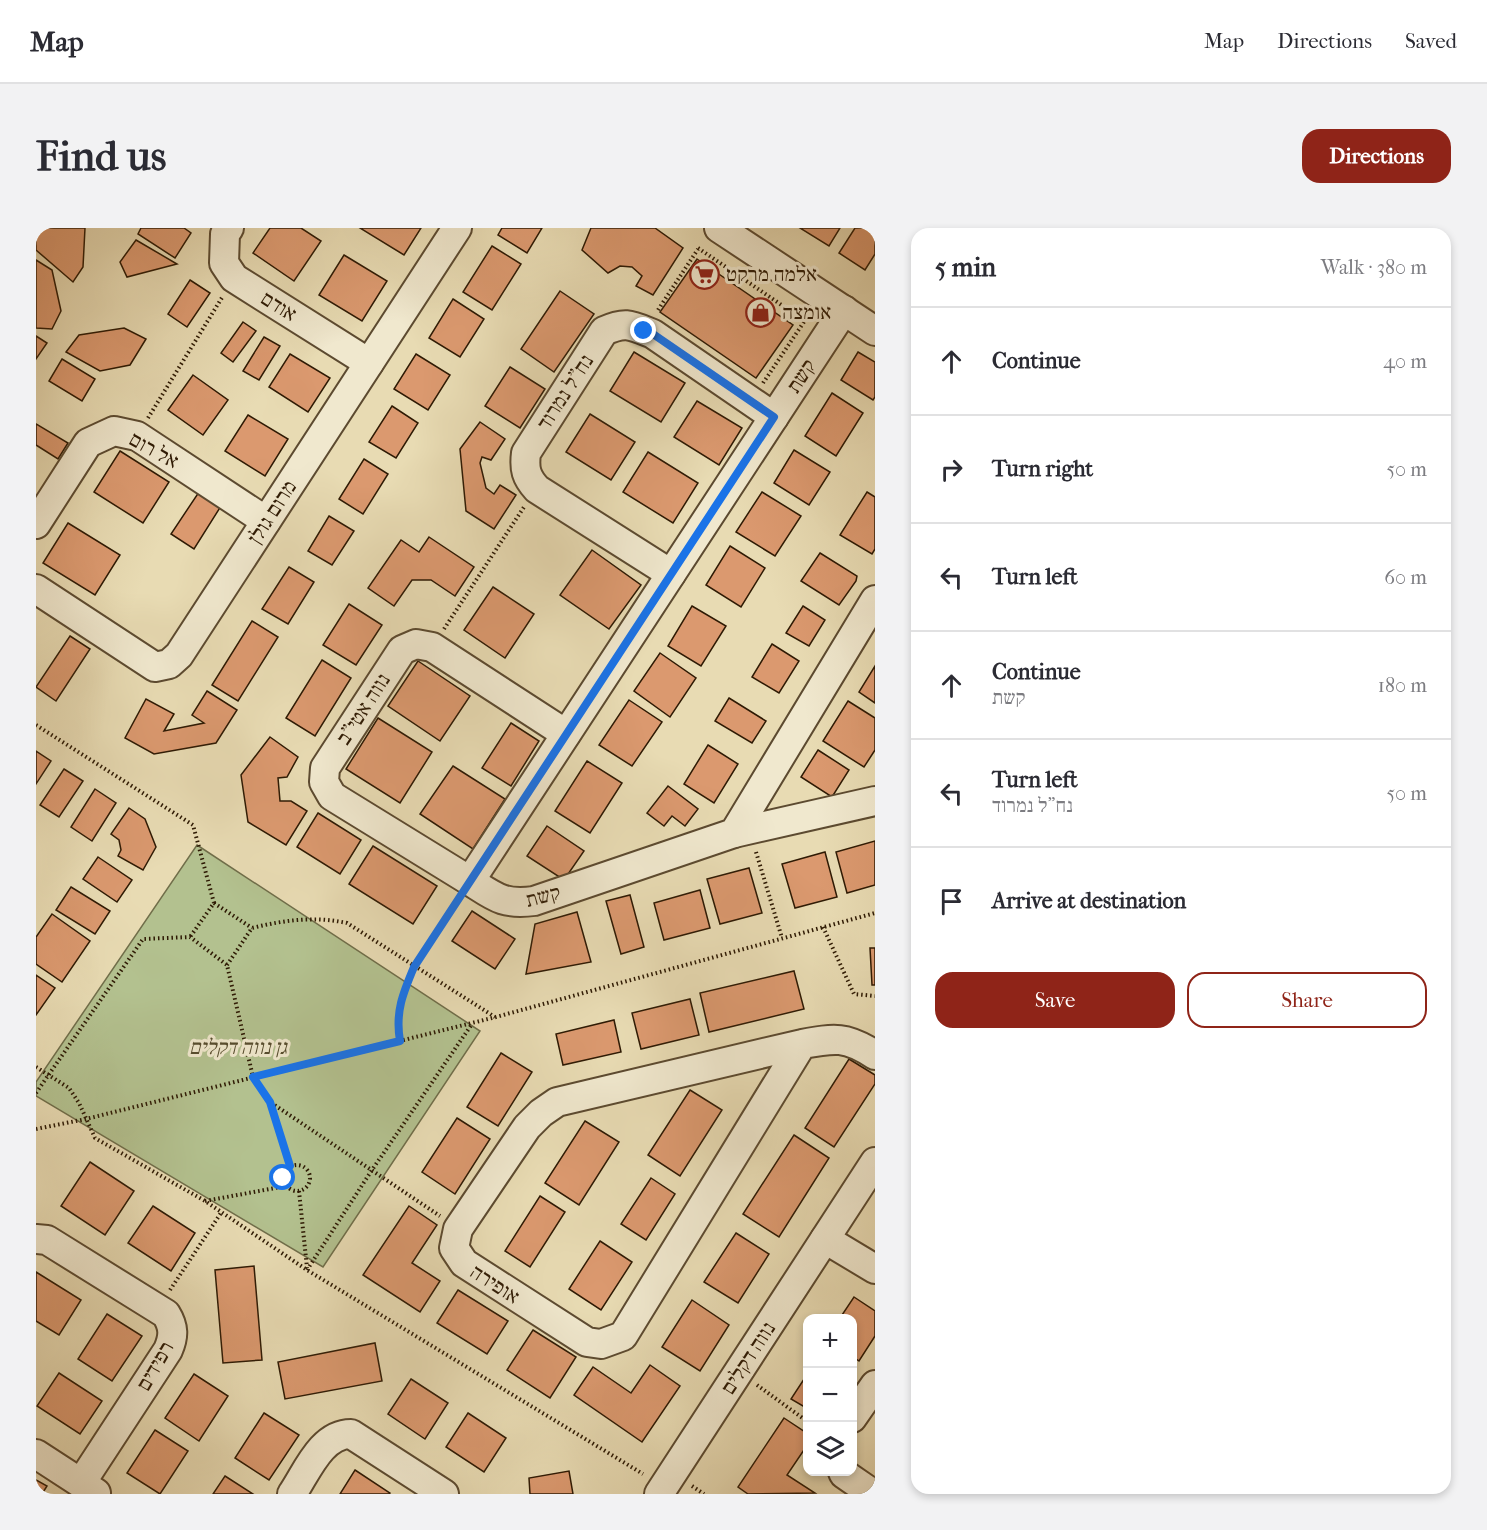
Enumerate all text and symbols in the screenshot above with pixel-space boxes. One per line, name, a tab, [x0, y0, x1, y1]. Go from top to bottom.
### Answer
text: Map	[30, 25, 84, 58]
text: Map	[1204, 29, 1244, 53]
text: Directions	[1277, 29, 1372, 53]
text: Saved	[1405, 29, 1457, 53]
button: Directions	[1302, 129, 1451, 183]
text: Find us	[36, 132, 166, 181]
text: 5 min	[935, 252, 996, 283]
text: Walk · 380 m	[1321, 256, 1427, 279]
supermarket icon: אלמה מרקט	[689, 258, 721, 290]
place label: אלמה מרקט	[726, 262, 817, 286]
street label: אודם	[257, 286, 301, 326]
shop icon: אומצה	[745, 296, 777, 328]
place label: אומצה	[782, 300, 831, 324]
route end	[630, 317, 656, 343]
icon: ahead	[935, 345, 968, 378]
text: Continue	[992, 348, 1081, 374]
street label: נח"ל נמרוד	[532, 350, 598, 434]
text: 40 m	[1383, 350, 1427, 373]
street label: קשת	[781, 355, 821, 397]
street label: אל רום	[125, 427, 183, 473]
icon: right	[935, 453, 968, 486]
text: Turn right	[992, 456, 1093, 482]
text: 50 m	[1386, 458, 1427, 481]
street label: מרום גולן	[243, 476, 301, 548]
icon: left	[935, 561, 968, 594]
text: Turn left	[992, 564, 1078, 590]
text: 60 m	[1384, 566, 1427, 589]
text: Continue	[992, 659, 1081, 685]
street label: נווה אטי"ב	[331, 669, 395, 749]
icon: ahead	[935, 669, 968, 702]
text: 180 m	[1378, 674, 1427, 697]
text: קשת	[992, 686, 1026, 709]
text: Turn left	[992, 767, 1078, 793]
icon: left	[935, 777, 968, 810]
text: 50 m	[1386, 782, 1427, 805]
text: נח"ל נמרוד	[992, 794, 1073, 817]
street label: קשת	[523, 880, 563, 912]
icon: arrive	[935, 885, 968, 918]
text: Arrive at destination	[992, 888, 1186, 914]
button: Save	[935, 972, 1175, 1028]
button: Share	[1187, 972, 1427, 1028]
park label: גן נווה דקלים	[189, 1035, 289, 1059]
route start	[269, 1164, 295, 1190]
street label: אופירה	[466, 1259, 524, 1309]
map controls	[803, 1314, 857, 1476]
button: +	[803, 1314, 857, 1368]
street label: נווה דקלים	[716, 1317, 780, 1399]
street label: רפידים	[131, 1337, 179, 1395]
button: −	[803, 1368, 857, 1422]
button: layers	[803, 1422, 857, 1476]

